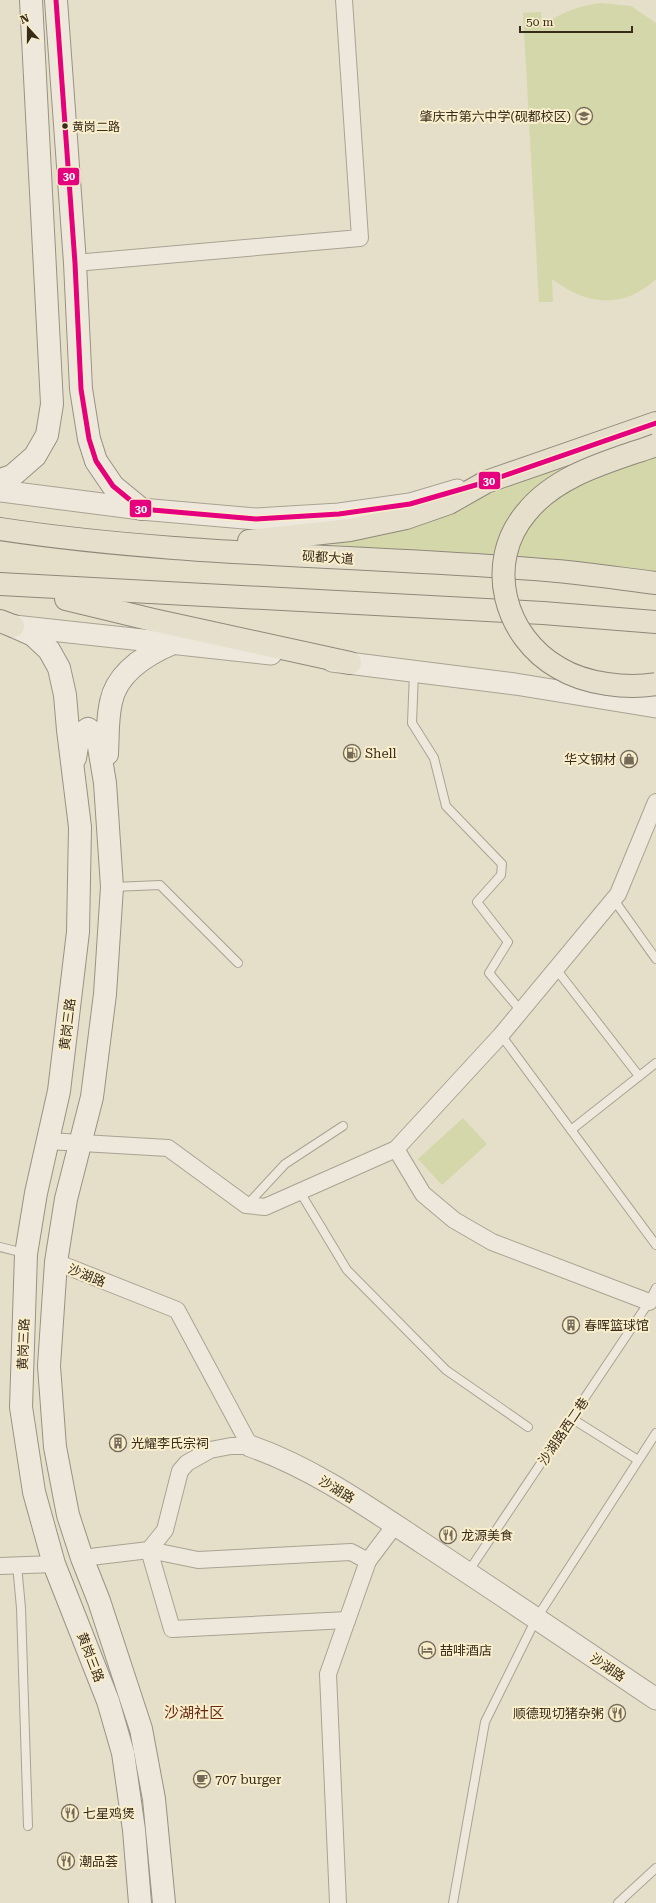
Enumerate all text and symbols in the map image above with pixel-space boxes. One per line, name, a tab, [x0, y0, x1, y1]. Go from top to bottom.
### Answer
north arrow	[8, 8, 48, 48]
scale bar	[520, 8, 632, 34]
text: N	[18, 11, 31, 27]
text: 50 m	[526, 15, 553, 29]
school or university icon: 肇庆市第六中学(砚都校区)	[574, 106, 594, 126]
place label: 肇庆市第六中学(砚都校区)	[419, 109, 571, 124]
place label: 黄岗二路	[72, 120, 120, 134]
marker: 黄岗二路	[60, 121, 70, 131]
line badge: 30	[57, 167, 80, 186]
text: 30	[63, 170, 75, 183]
line badge: 30	[478, 471, 501, 490]
text: 30	[483, 475, 495, 488]
line badge: 30	[129, 499, 152, 518]
text: 30	[135, 503, 147, 516]
street label: 砚都大道	[301, 548, 354, 567]
fuel station icon: Shell	[342, 743, 362, 763]
place label: Shell	[365, 746, 397, 761]
shop icon: 华文钢材	[619, 749, 639, 769]
place label: 华文钢材	[564, 752, 616, 767]
street label: 黄岗三路	[57, 997, 78, 1051]
street label: 沙湖路	[66, 1261, 108, 1290]
building icon: 春晖篮球馆	[561, 1315, 581, 1335]
street label: 黄岗三路	[15, 1318, 32, 1370]
place label: 春晖篮球馆	[584, 1318, 649, 1333]
street label: 沙湖路西二巷	[535, 1395, 591, 1468]
building icon: 光耀李氏宗祠	[108, 1433, 128, 1453]
place label: 光耀李氏宗祠	[131, 1436, 209, 1451]
street label: 沙湖路	[316, 1473, 357, 1506]
restaurant icon: 龙源美食	[438, 1525, 458, 1545]
place label: 龙源美食	[461, 1528, 513, 1543]
street label: 黄岗三路	[74, 1630, 107, 1684]
hotel icon: 喆啡酒店	[417, 1640, 437, 1660]
place label: 喆啡酒店	[440, 1643, 492, 1658]
street label: 沙湖路	[587, 1650, 628, 1685]
restaurant icon: 顺德现切猪杂粥	[607, 1703, 627, 1723]
district label: 沙湖社区	[164, 1704, 224, 1722]
place label: 顺德现切猪杂粥	[513, 1706, 604, 1721]
cafe icon: 707 burger	[192, 1769, 212, 1789]
place label: 707 burger	[215, 1772, 282, 1787]
restaurant icon: 七星鸡煲	[60, 1803, 80, 1823]
place label: 七星鸡煲	[83, 1806, 135, 1821]
restaurant icon: 潮品荟	[56, 1851, 76, 1871]
place label: 潮品荟	[79, 1854, 118, 1869]

